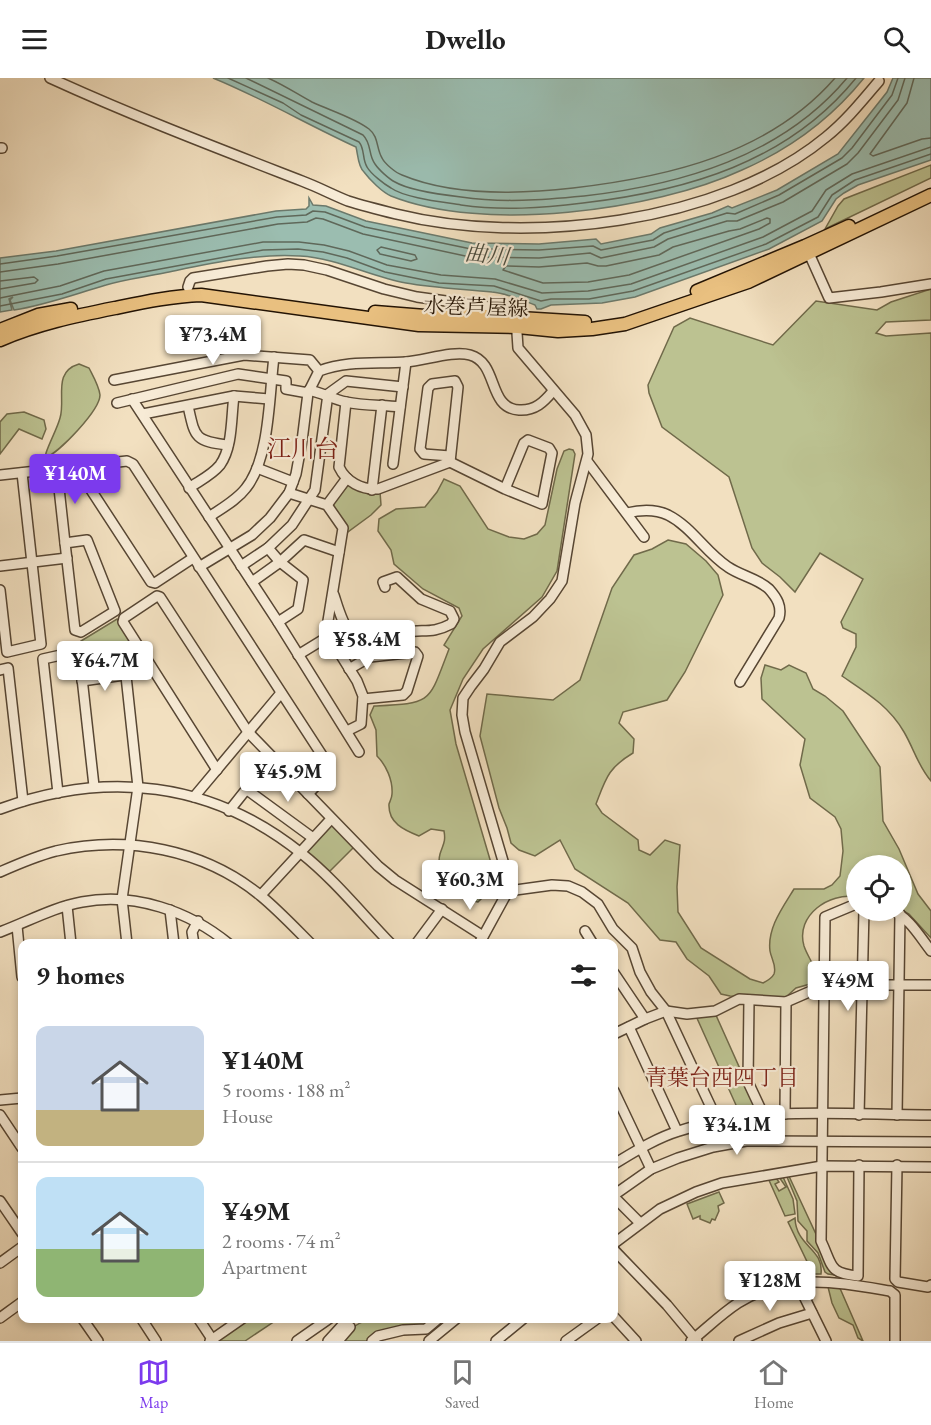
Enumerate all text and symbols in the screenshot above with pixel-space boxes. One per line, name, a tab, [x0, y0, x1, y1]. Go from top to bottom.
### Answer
text: Dwello	[425, 22, 506, 57]
icon: menu	[18, 23, 51, 56]
icon: search	[880, 23, 913, 56]
water label: 曲川	[464, 238, 512, 271]
street label: 水巻芦屋線	[423, 291, 529, 322]
pin: ¥73.4M	[164, 315, 262, 366]
text: ¥73.4M	[179, 321, 247, 347]
district label: 江川台	[267, 433, 339, 464]
pin: ¥140M	[33, 454, 117, 505]
text: ¥140M	[43, 460, 107, 486]
pin: ¥58.4M	[318, 620, 416, 671]
text: ¥58.4M	[333, 626, 401, 652]
pin: ¥64.7M	[56, 641, 154, 692]
text: ¥64.7M	[71, 647, 139, 673]
pin: ¥45.9M	[239, 752, 337, 803]
text: ¥45.9M	[254, 758, 322, 784]
map controls	[846, 855, 912, 921]
button: locate	[846, 855, 912, 921]
pin: ¥60.3M	[421, 860, 519, 911]
text: ¥60.3M	[436, 866, 504, 892]
text: 9 homes	[36, 958, 125, 992]
icon: filters	[567, 959, 600, 992]
pin: ¥49M	[812, 961, 884, 1012]
text: ¥49M	[822, 967, 874, 993]
text: ¥140M	[222, 1043, 304, 1077]
icon: home	[84, 1050, 156, 1122]
district label: 青葉台西四丁目	[645, 1063, 799, 1092]
text: 5 rooms · 188 m²	[222, 1077, 350, 1103]
text: House	[222, 1103, 273, 1129]
pin: ¥34.1M	[688, 1105, 786, 1156]
text: ¥34.1M	[703, 1111, 771, 1137]
text: ¥49M	[222, 1194, 290, 1228]
icon: home	[84, 1201, 156, 1273]
text: 2 rooms · 74 m²	[222, 1228, 341, 1254]
text: Apartment	[222, 1254, 307, 1280]
pin: ¥128M	[728, 1261, 812, 1312]
text: ¥128M	[738, 1267, 802, 1293]
tab: Map	[137, 1356, 170, 1413]
tab: Saved	[445, 1356, 479, 1413]
tab: Home	[754, 1356, 794, 1413]

